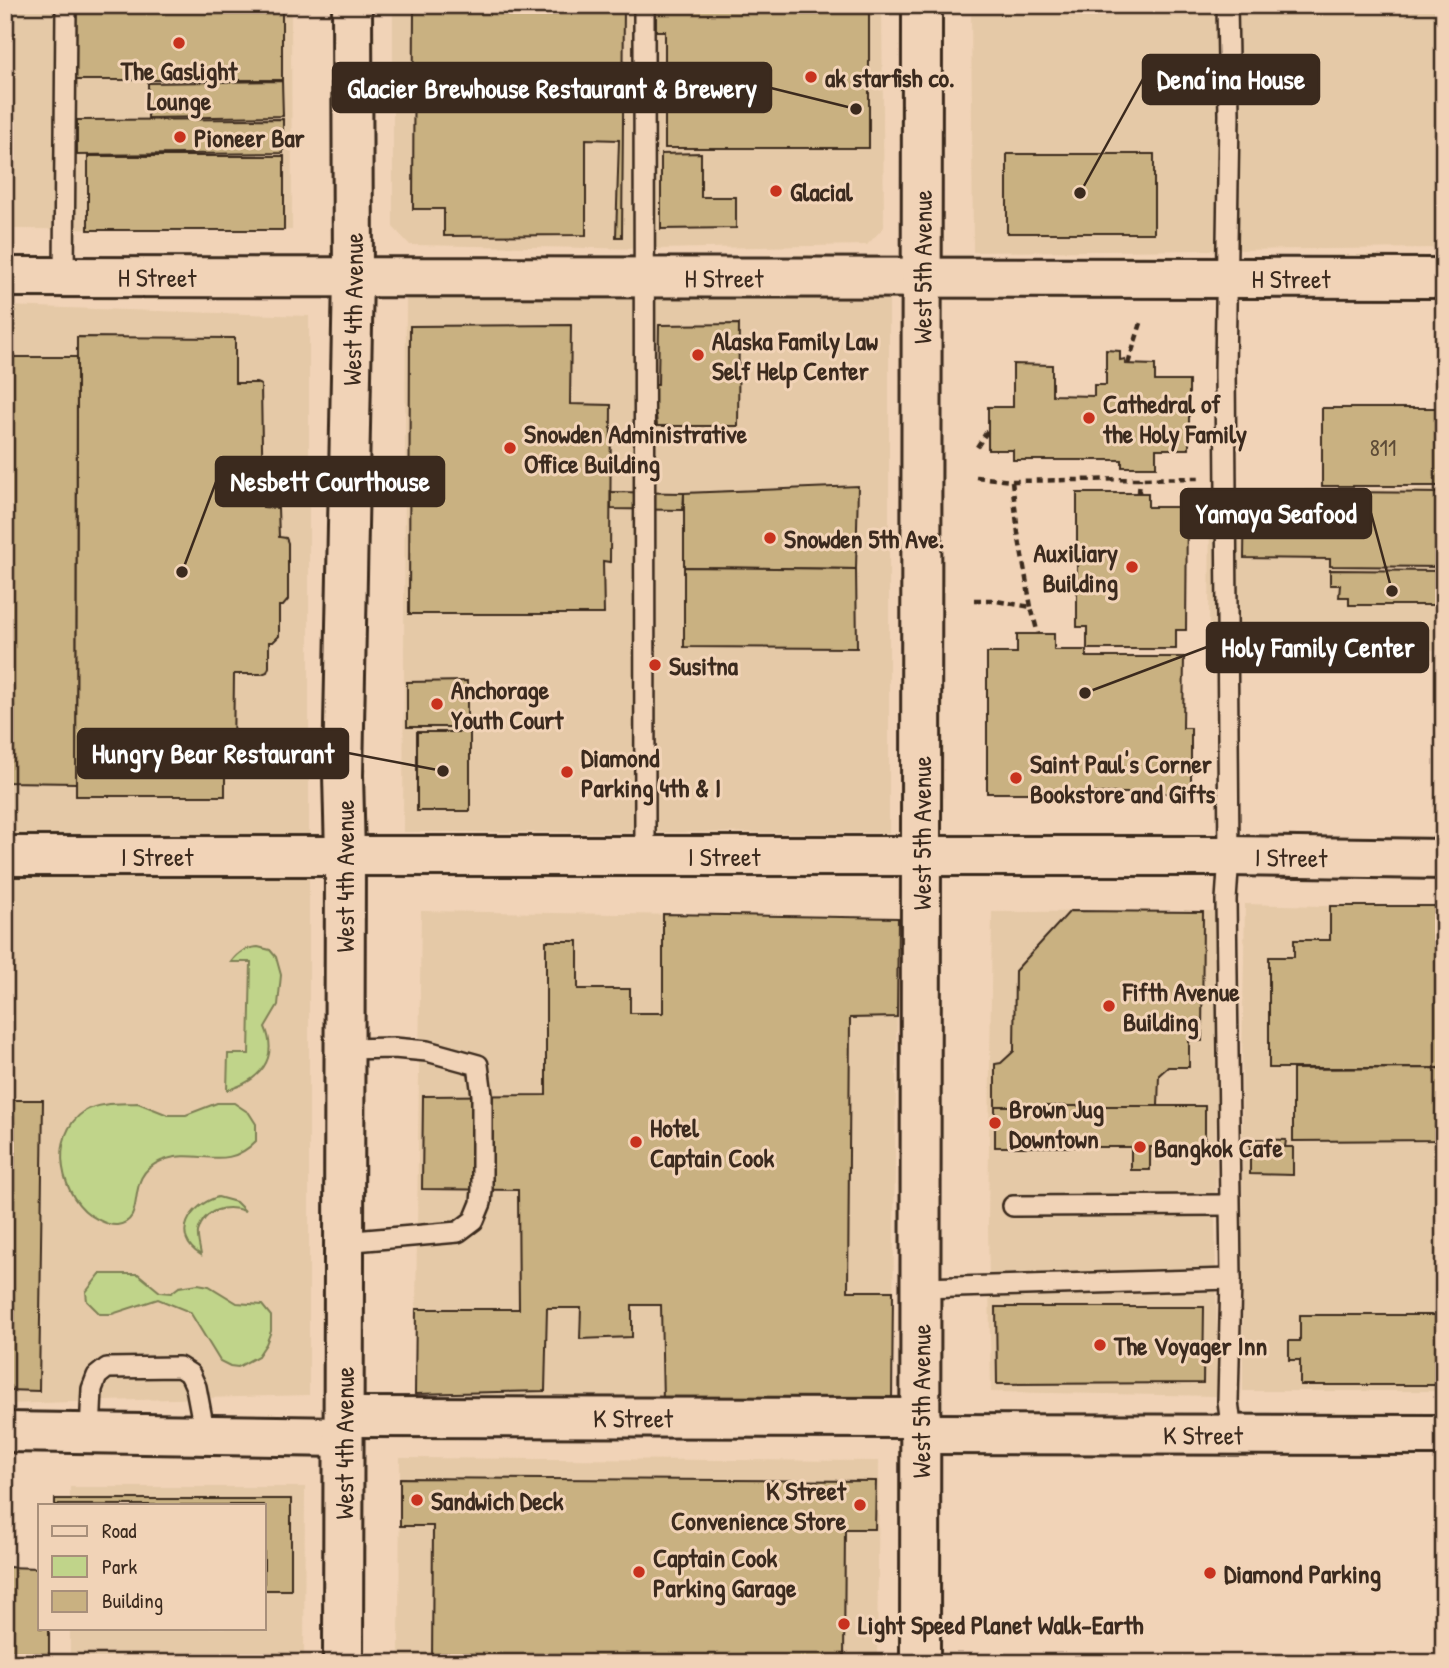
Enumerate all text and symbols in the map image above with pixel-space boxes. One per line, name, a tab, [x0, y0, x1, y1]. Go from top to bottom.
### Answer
marker: The Gaslight Lounge	[171, 35, 187, 51]
place label: The Gaslight Lounge	[120, 53, 238, 119]
callout: Dena’ina House	[1143, 55, 1319, 104]
place label: ak starfish co.	[825, 60, 955, 95]
text: Dena’ina House	[1157, 60, 1306, 98]
callout: Glacier Brewhouse Restaurant & Brewery	[333, 63, 771, 112]
text: Glacier Brewhouse Restaurant & Brewery	[347, 69, 757, 108]
marker: ak starfish co.	[803, 69, 819, 85]
place label: Pioneer Bar	[194, 120, 306, 155]
marker: Pioneer Bar	[172, 129, 188, 145]
place label: Glacial	[790, 174, 854, 209]
marker: Glacial	[768, 183, 784, 199]
street label: West 5th Avenue	[904, 190, 939, 344]
street label: West 4th Avenue	[333, 233, 371, 386]
street label: H Street	[118, 259, 197, 294]
street label: H Street	[685, 260, 764, 295]
street label: H Street	[1252, 261, 1331, 296]
place label: Alaska Family Law Self Help Center	[712, 323, 878, 389]
marker: Alaska Family Law Self Help Center	[690, 347, 706, 363]
place label: Cathedral of the Holy Family	[1102, 386, 1247, 452]
marker: Cathedral of the Holy Family	[1081, 410, 1097, 426]
place label: Snowden Administrative Office Building	[524, 416, 748, 482]
house number: 811	[1370, 432, 1396, 463]
marker: Snowden Administrative Office Building	[502, 440, 518, 456]
callout: Nesbett Courthouse	[216, 457, 444, 506]
text: Nesbett Courthouse	[230, 462, 431, 500]
callout: Yamaya Seafood	[1181, 489, 1371, 538]
text: Yamaya Seafood	[1195, 494, 1357, 533]
place label: Snowden 5th Ave.	[784, 521, 944, 556]
marker: Snowden 5th Ave.	[762, 530, 778, 546]
place label: Auxiliary Building	[1033, 535, 1118, 601]
marker: Auxiliary Building	[1124, 559, 1140, 575]
callout: Holy Family Center	[1207, 623, 1428, 672]
text: Holy Family Center	[1221, 628, 1415, 667]
place label: Susitna	[669, 648, 739, 683]
marker: Susitna	[647, 657, 663, 673]
place label: Anchorage Youth Court	[451, 672, 564, 737]
marker: Anchorage Youth Court	[429, 696, 445, 712]
callout: Hungry Bear Restaurant	[78, 729, 348, 778]
text: Hungry Bear Restaurant	[92, 734, 336, 773]
place label: Diamond Parking 4th & I	[581, 740, 721, 806]
place label: Saint Paul's Corner Bookstore and Gifts	[1030, 746, 1215, 811]
street label: West 5th Avenue	[903, 756, 939, 910]
marker: Diamond Parking 4th & I	[559, 764, 575, 780]
marker: Saint Paul's Corner Bookstore and Gifts	[1008, 770, 1024, 786]
street label: West 4th Avenue	[327, 800, 362, 952]
street label: I Street	[121, 839, 194, 874]
street label: I Street	[688, 839, 761, 874]
street label: I Street	[1254, 839, 1329, 875]
place label: Fifth Avenue Building	[1122, 974, 1240, 1040]
marker: Fifth Avenue Building	[1101, 998, 1117, 1014]
place label: Brown Jug Downtown	[1009, 1091, 1104, 1156]
place label: Hotel Captain Cook	[650, 1110, 774, 1176]
marker: Brown Jug Downtown	[987, 1115, 1003, 1131]
place label: Bangkok Cafe	[1154, 1130, 1284, 1166]
marker: Hotel Captain Cook	[628, 1134, 644, 1150]
marker: Bangkok Cafe	[1132, 1139, 1148, 1155]
street label: West 5th Avenue	[903, 1324, 938, 1478]
place label: The Voyager Inn	[1113, 1328, 1267, 1364]
marker: The Voyager Inn	[1092, 1337, 1108, 1353]
street label: West 4th Avenue	[326, 1366, 361, 1520]
street label: K Street	[593, 1400, 674, 1435]
street label: K Street	[1163, 1417, 1244, 1452]
place label: K Street Convenience Store	[671, 1473, 847, 1538]
place label: Sandwich Deck	[431, 1483, 564, 1518]
marker: Sandwich Deck	[409, 1492, 425, 1508]
marker: K Street Convenience Store	[852, 1497, 868, 1513]
legend	[38, 1504, 266, 1630]
text: Road	[102, 1516, 136, 1545]
place label: Captain Cook Parking Garage	[653, 1540, 797, 1606]
text: Park	[102, 1552, 137, 1581]
place label: Diamond Parking	[1224, 1556, 1381, 1592]
marker: Captain Cook Parking Garage	[631, 1564, 647, 1580]
marker: Diamond Parking	[1202, 1565, 1218, 1581]
text: Building	[102, 1586, 163, 1615]
place label: Light Speed Planet Walk-Earth	[858, 1607, 1143, 1643]
marker: Light Speed Planet Walk-Earth	[836, 1616, 852, 1632]

